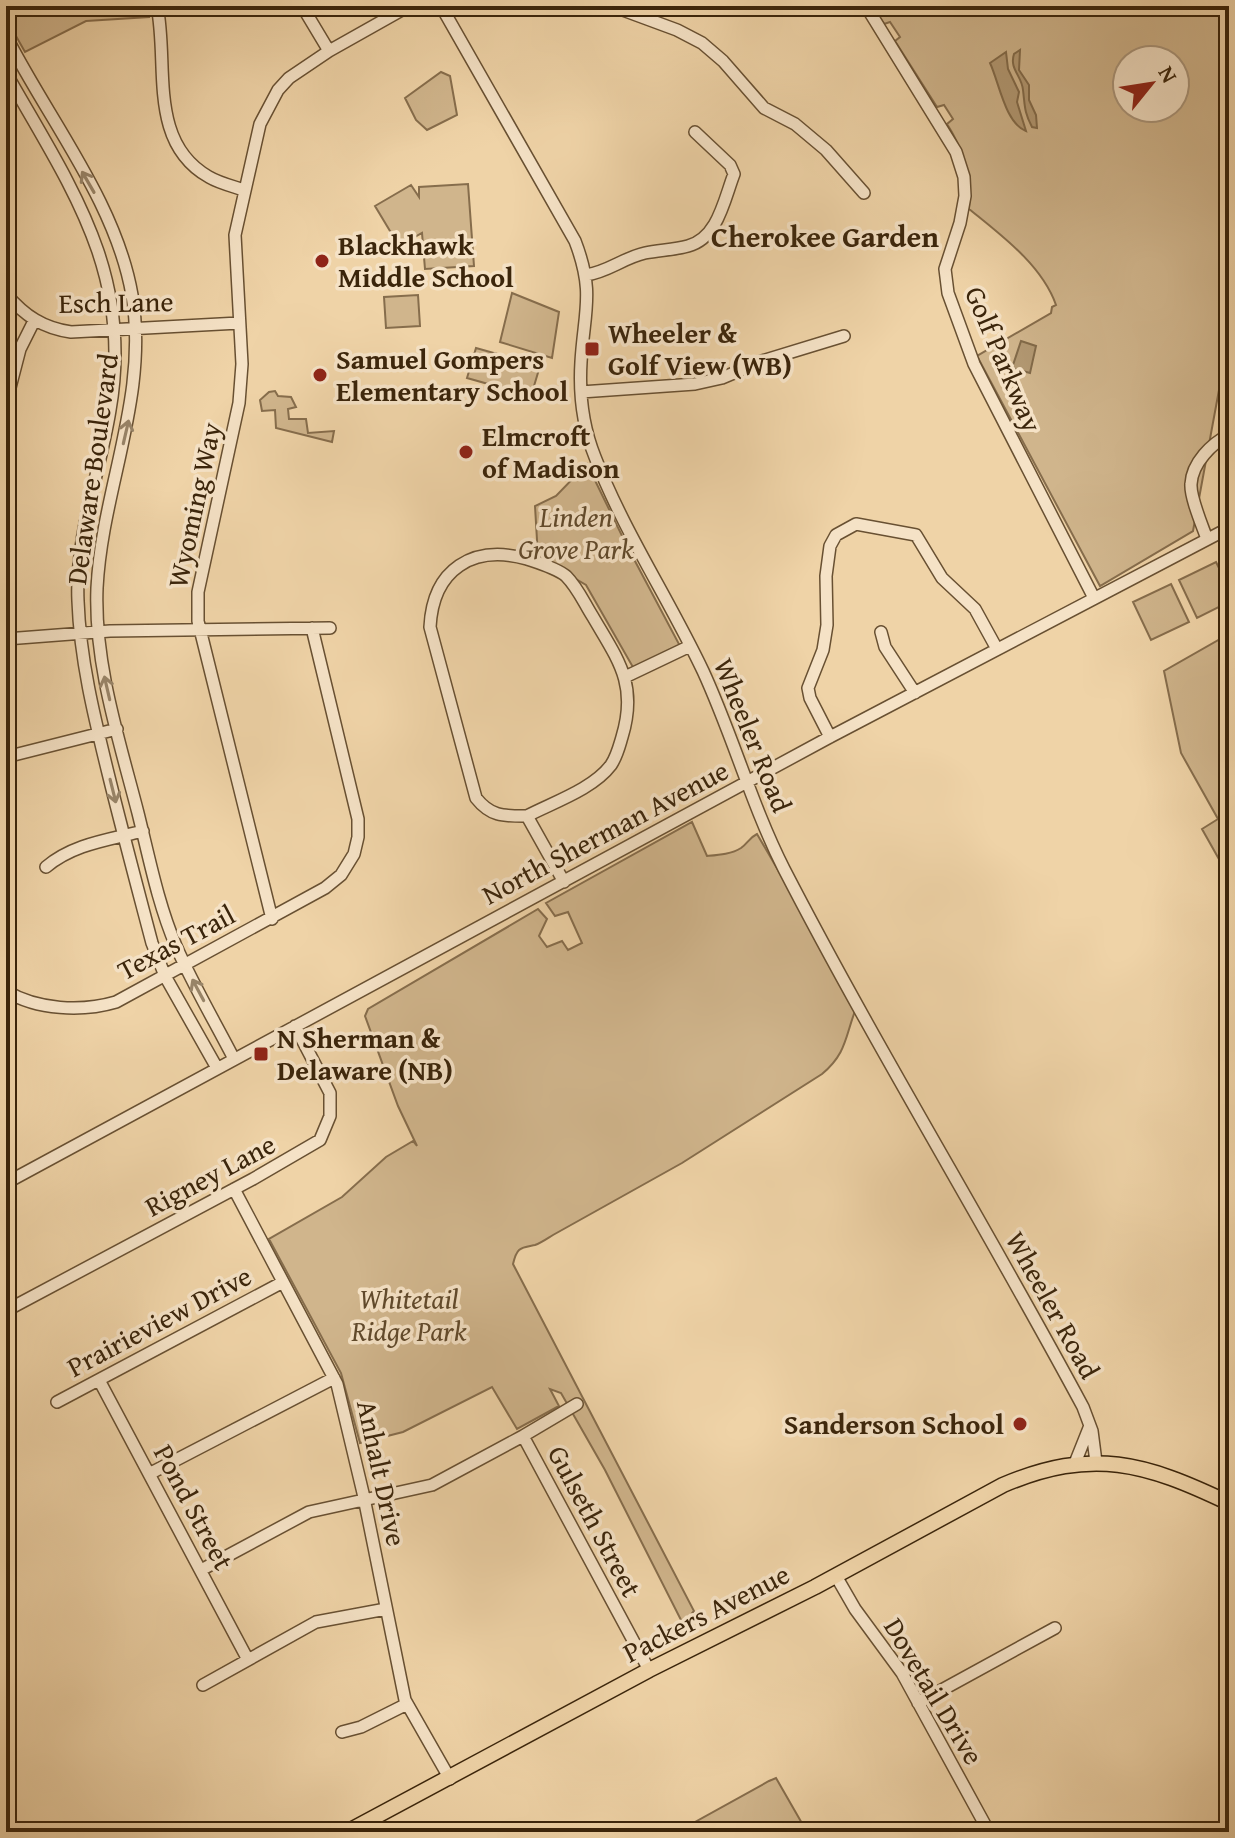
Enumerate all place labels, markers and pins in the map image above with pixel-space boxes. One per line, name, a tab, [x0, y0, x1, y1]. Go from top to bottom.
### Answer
place label: Blackhawk Middle School	[338, 224, 514, 297]
marker: Blackhawk Middle School	[313, 252, 331, 270]
place label: Wheeler & Golf View (WB)	[608, 312, 792, 385]
place label: Samuel Gompers Elementary School	[336, 338, 569, 411]
marker: Wheeler & Golf View (WB)	[583, 340, 601, 358]
marker: Samuel Gompers Elementary School	[311, 366, 329, 384]
place label: Elmcroft of Madison	[482, 415, 620, 488]
marker: Elmcroft of Madison	[457, 443, 475, 461]
place label: N Sherman & Delaware (NB)	[277, 1017, 453, 1090]
marker: N Sherman & Delaware (NB)	[252, 1045, 270, 1063]
place label: Sanderson School	[784, 1403, 1004, 1444]
marker: Sanderson School	[1011, 1415, 1029, 1433]

